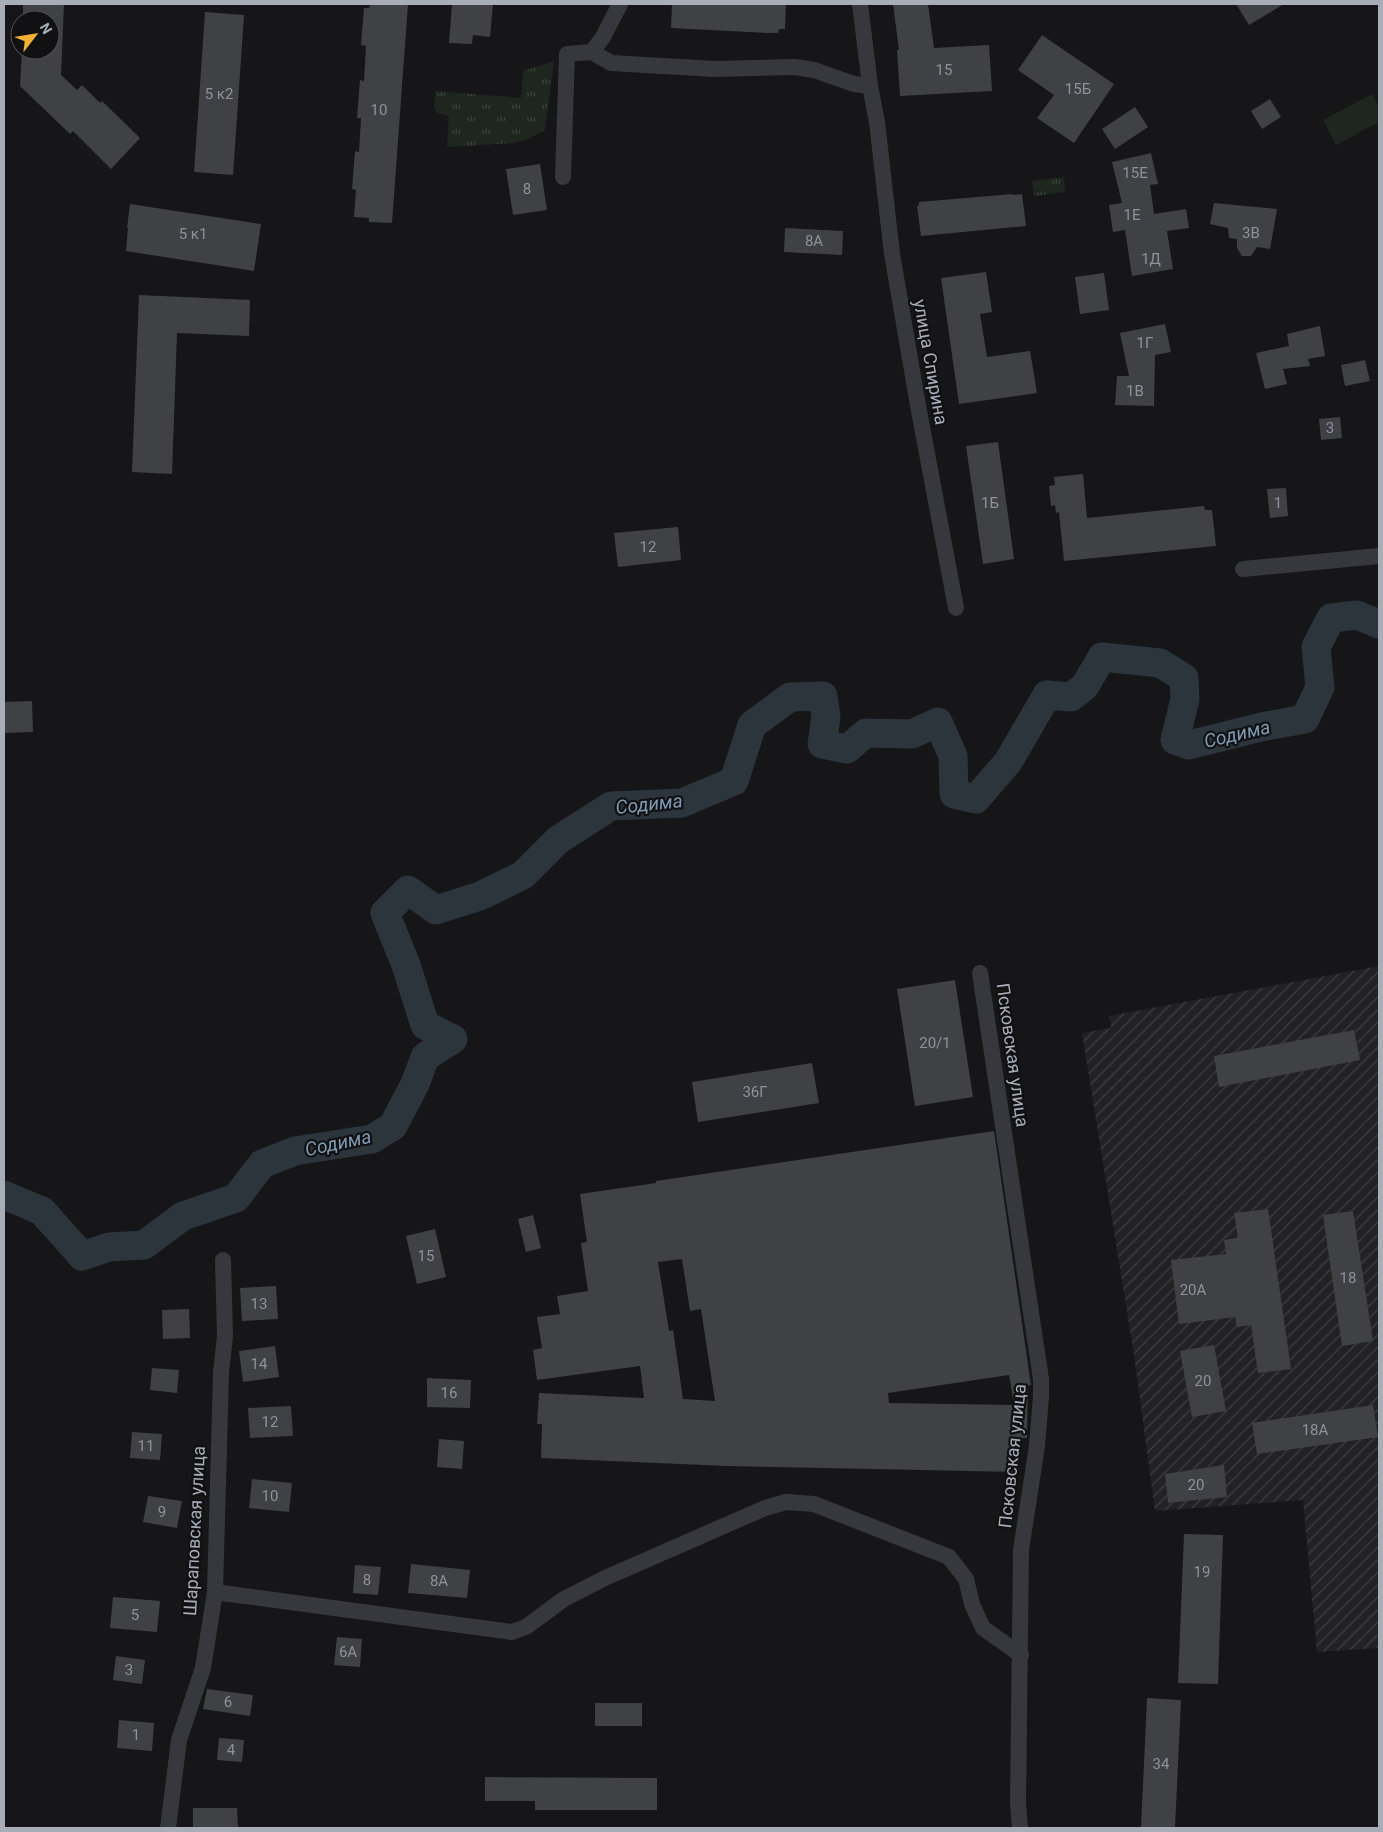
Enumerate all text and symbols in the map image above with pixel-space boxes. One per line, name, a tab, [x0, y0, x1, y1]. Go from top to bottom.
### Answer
north arrow	[10, 10, 60, 60]
text: N	[37, 20, 56, 37]
house number: 15	[936, 61, 952, 79]
house number: 15Б	[1065, 80, 1091, 98]
house number: 5 к2	[205, 85, 233, 103]
house number: 10	[371, 101, 387, 119]
house number: 15Е	[1122, 164, 1148, 182]
house number: 8	[523, 180, 531, 198]
house number: 1Е	[1124, 206, 1141, 224]
house number: 3В	[1242, 224, 1260, 242]
house number: 5 к1	[179, 225, 207, 243]
house number: 8А	[805, 232, 823, 250]
house number: 1Д	[1141, 250, 1161, 268]
street label: улица Спирина	[910, 298, 952, 426]
house number: 1Г	[1137, 334, 1153, 352]
house number: 1В	[1126, 382, 1144, 400]
house number: 3	[1326, 419, 1334, 437]
house number: 1Б	[981, 494, 999, 512]
house number: 1	[1274, 494, 1282, 512]
house number: 12	[640, 538, 656, 556]
water label: Содима	[1202, 715, 1272, 753]
water label: Содима	[614, 789, 684, 819]
street label: Псковская улица	[993, 982, 1033, 1128]
house number: 20/1	[919, 1034, 951, 1052]
house number: 36Г	[742, 1083, 768, 1101]
water label: Содима	[303, 1125, 373, 1161]
house number: 15	[418, 1247, 434, 1265]
house number: 18	[1340, 1269, 1356, 1287]
house number: 20А	[1180, 1281, 1207, 1299]
house number: 13	[251, 1295, 267, 1313]
house number: 14	[251, 1355, 268, 1373]
house number: 20	[1195, 1372, 1211, 1390]
street label: Псковская улица	[994, 1383, 1030, 1529]
house number: 16	[441, 1384, 457, 1402]
house number: 12	[262, 1413, 278, 1431]
house number: 18А	[1302, 1421, 1329, 1439]
house number: 11	[138, 1437, 154, 1455]
street label: Шараповская улица	[179, 1445, 209, 1617]
house number: 20	[1188, 1476, 1204, 1494]
house number: 10	[262, 1487, 278, 1505]
house number: 9	[158, 1503, 166, 1521]
house number: 19	[1194, 1563, 1210, 1581]
house number: 8	[363, 1571, 371, 1589]
house number: 8А	[430, 1572, 448, 1590]
house number: 5	[131, 1606, 139, 1624]
house number: 6А	[339, 1643, 357, 1661]
house number: 3	[125, 1661, 133, 1679]
house number: 6	[224, 1693, 232, 1711]
house number: 1	[132, 1726, 140, 1744]
house number: 4	[227, 1741, 236, 1759]
house number: 34	[1153, 1755, 1170, 1773]

